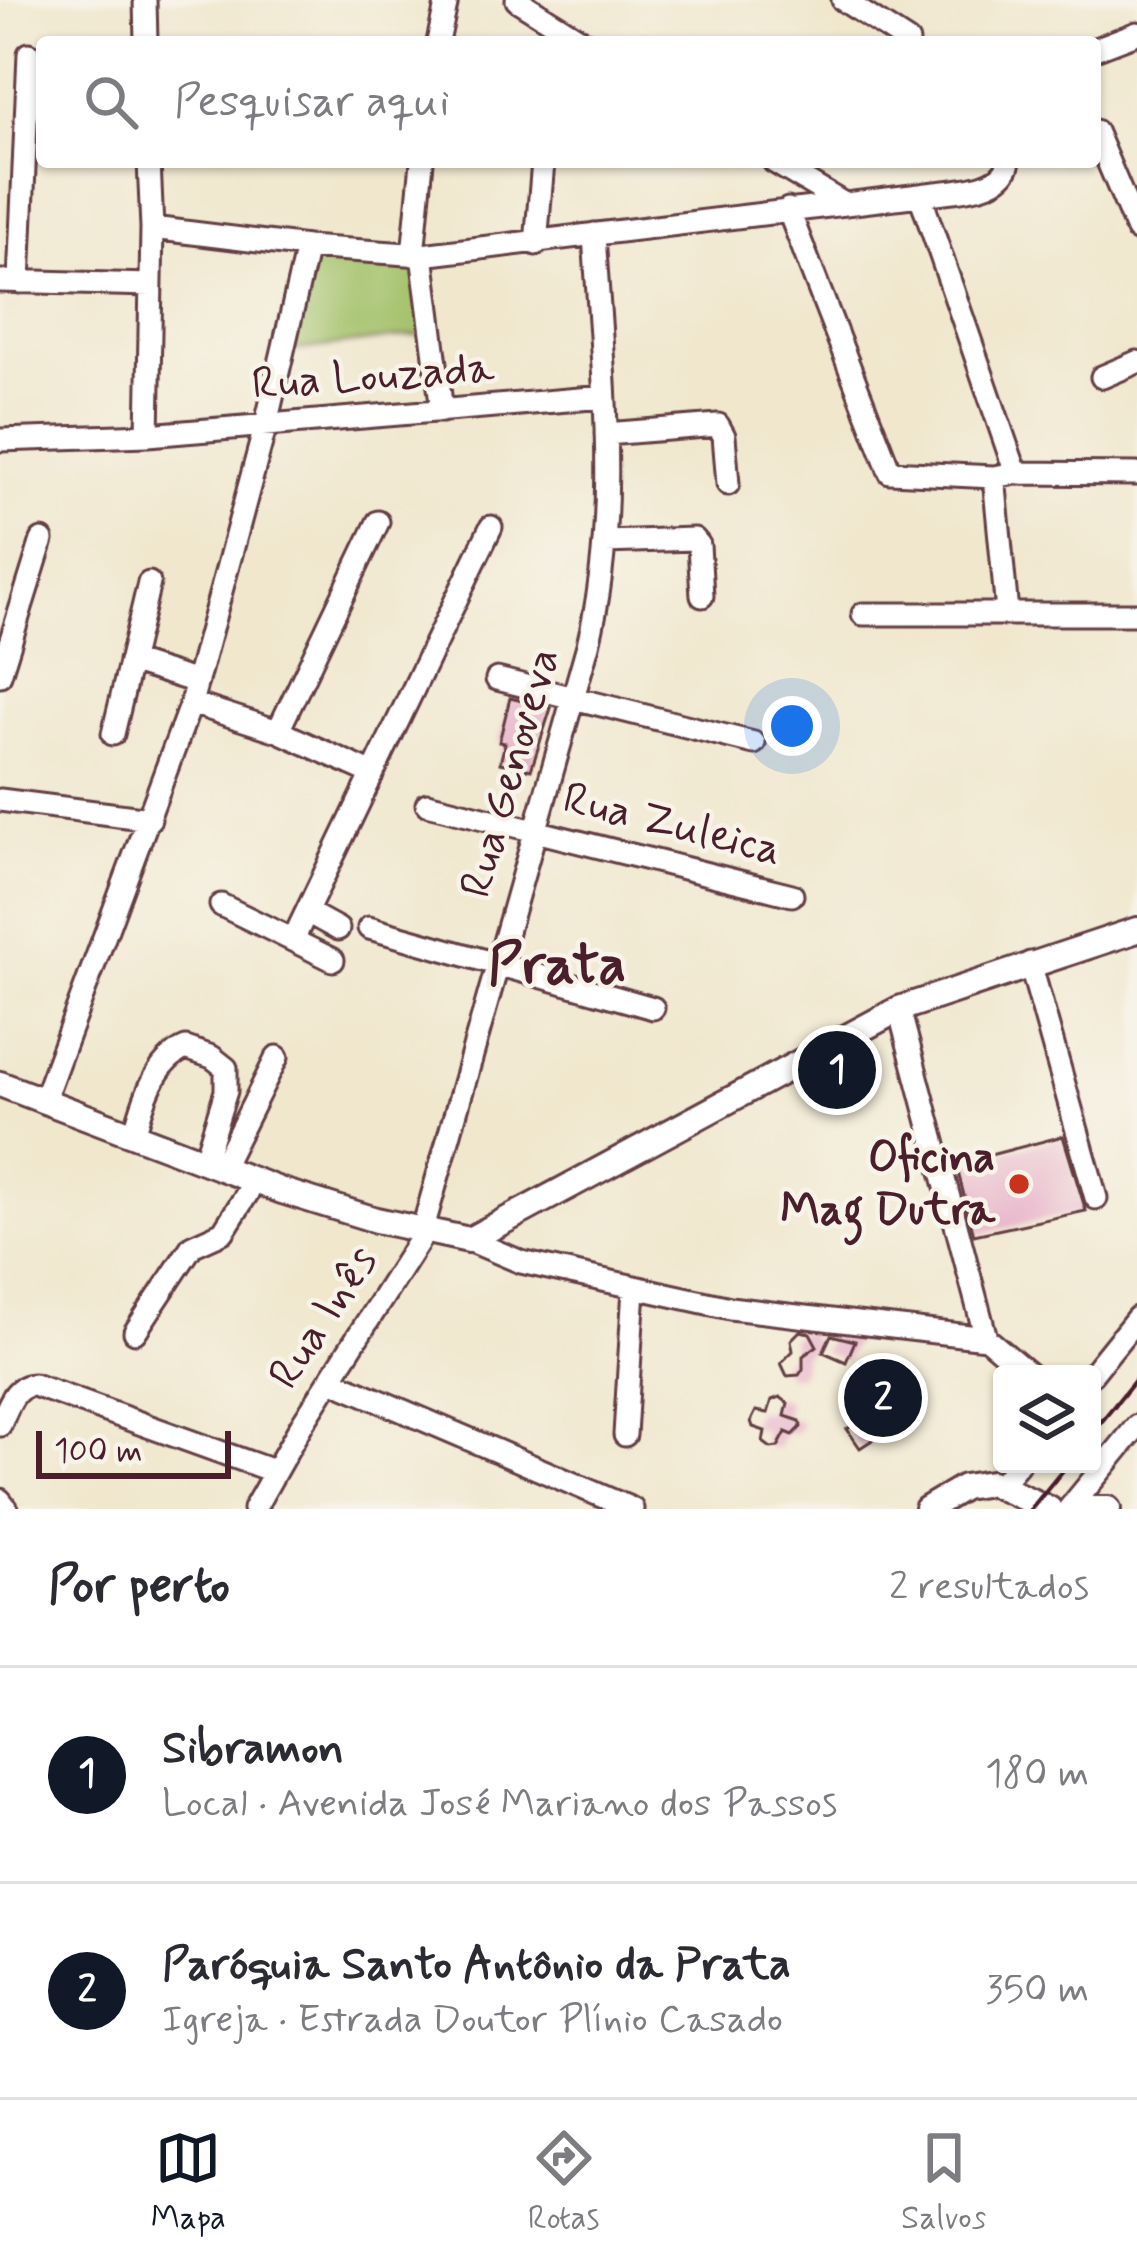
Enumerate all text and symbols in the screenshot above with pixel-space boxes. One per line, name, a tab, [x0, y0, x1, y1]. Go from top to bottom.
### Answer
search box	[36, 36, 1101, 168]
icon: search	[78, 69, 144, 135]
text: Pesquisar aqui	[174, 73, 450, 132]
street label: Rua Louzada	[250, 339, 497, 415]
street label: Rua Genoveva	[447, 641, 575, 905]
your location	[762, 696, 822, 756]
street label: Rua Zuleica	[557, 769, 787, 881]
district label: Prata	[488, 929, 626, 1004]
pin: 1	[798, 1025, 876, 1115]
place label: Oficina Mag Dutra	[780, 1129, 996, 1246]
marker: Oficina Mag Dutra	[1006, 1171, 1032, 1197]
street label: Rua Inês	[256, 1235, 392, 1401]
pin: 2	[844, 1353, 922, 1443]
map controls	[993, 1365, 1101, 1473]
button: layers	[993, 1365, 1101, 1473]
scale bar	[36, 1425, 231, 1478]
text: 100 m	[54, 1430, 143, 1474]
text: Por perto	[48, 1554, 230, 1620]
text: 2 resultados	[889, 1562, 1089, 1613]
text: Sibramon	[162, 1720, 344, 1779]
text: 1	[78, 1749, 96, 1800]
text: 180 m	[985, 1749, 1089, 1800]
text: Local · Avenida José Mariano dos Passos	[162, 1779, 837, 1830]
text: Paróquia Santo Antônio da Prata	[162, 1936, 791, 1995]
text: 2	[77, 1965, 97, 2016]
text: 350 m	[986, 1965, 1089, 2016]
text: Igreja · Estrada Doutor Plínio Casado	[162, 1995, 783, 2046]
tab: Mapa	[151, 2125, 226, 2241]
tab: Rotas	[528, 2125, 599, 2241]
tab: Salvos	[901, 2125, 986, 2241]

